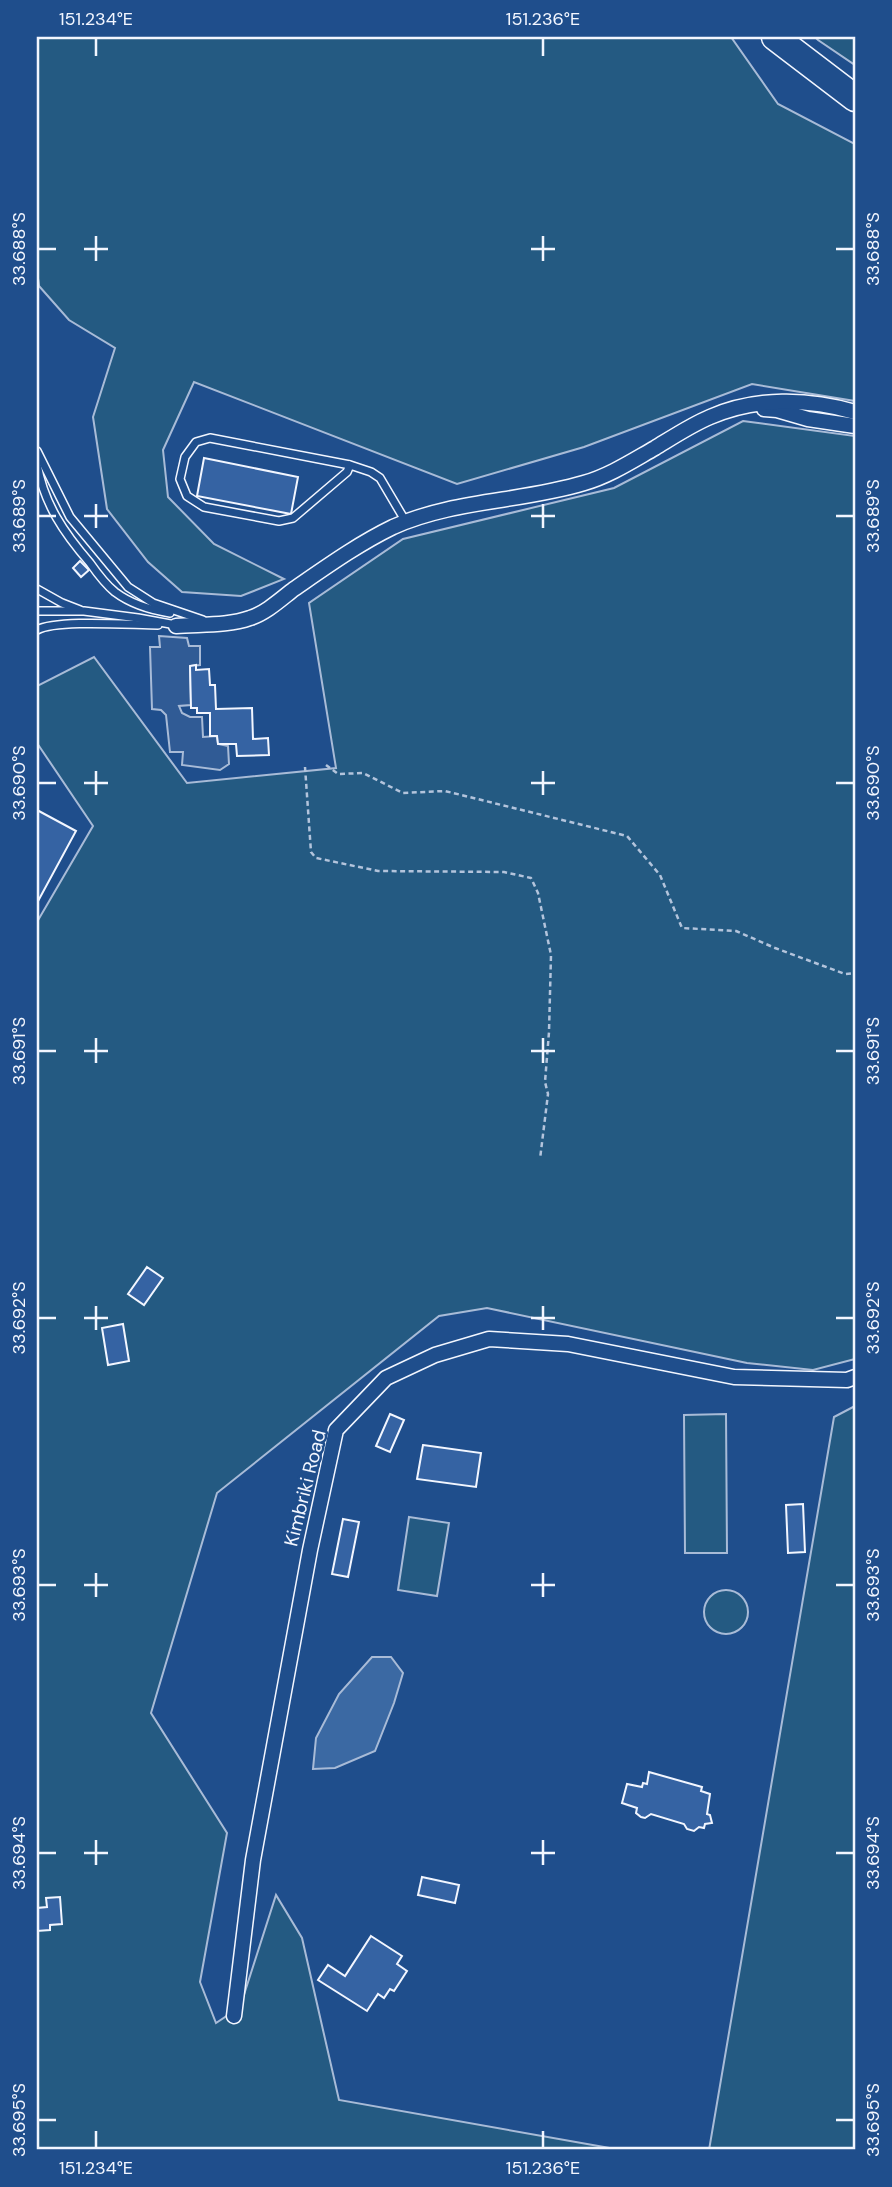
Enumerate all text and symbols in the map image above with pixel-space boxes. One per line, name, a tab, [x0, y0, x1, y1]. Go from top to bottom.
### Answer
text: 151.234°E	[59, 7, 133, 31]
text: 151.236°E	[506, 7, 580, 31]
text: 33.688°S	[7, 212, 31, 286]
text: 33.688°S	[861, 212, 885, 286]
text: 33.689°S	[7, 479, 31, 553]
text: 33.689°S	[861, 479, 885, 553]
text: 33.690°S	[7, 745, 31, 821]
text: 33.690°S	[861, 745, 885, 821]
text: 33.691°S	[7, 1017, 31, 1085]
text: 33.691°S	[861, 1017, 885, 1085]
text: 33.692°S	[7, 1281, 31, 1355]
text: 33.692°S	[861, 1281, 885, 1355]
street label: Kimbriki Road	[278, 1427, 332, 1549]
text: 33.693°S	[7, 1548, 31, 1622]
text: 33.693°S	[861, 1548, 885, 1622]
text: 33.694°S	[7, 1816, 31, 1890]
text: 33.694°S	[861, 1816, 885, 1890]
text: 33.695°S	[7, 2083, 31, 2157]
text: 33.695°S	[861, 2083, 885, 2157]
text: 151.234°E	[59, 2156, 133, 2180]
text: 151.236°E	[506, 2156, 580, 2180]

